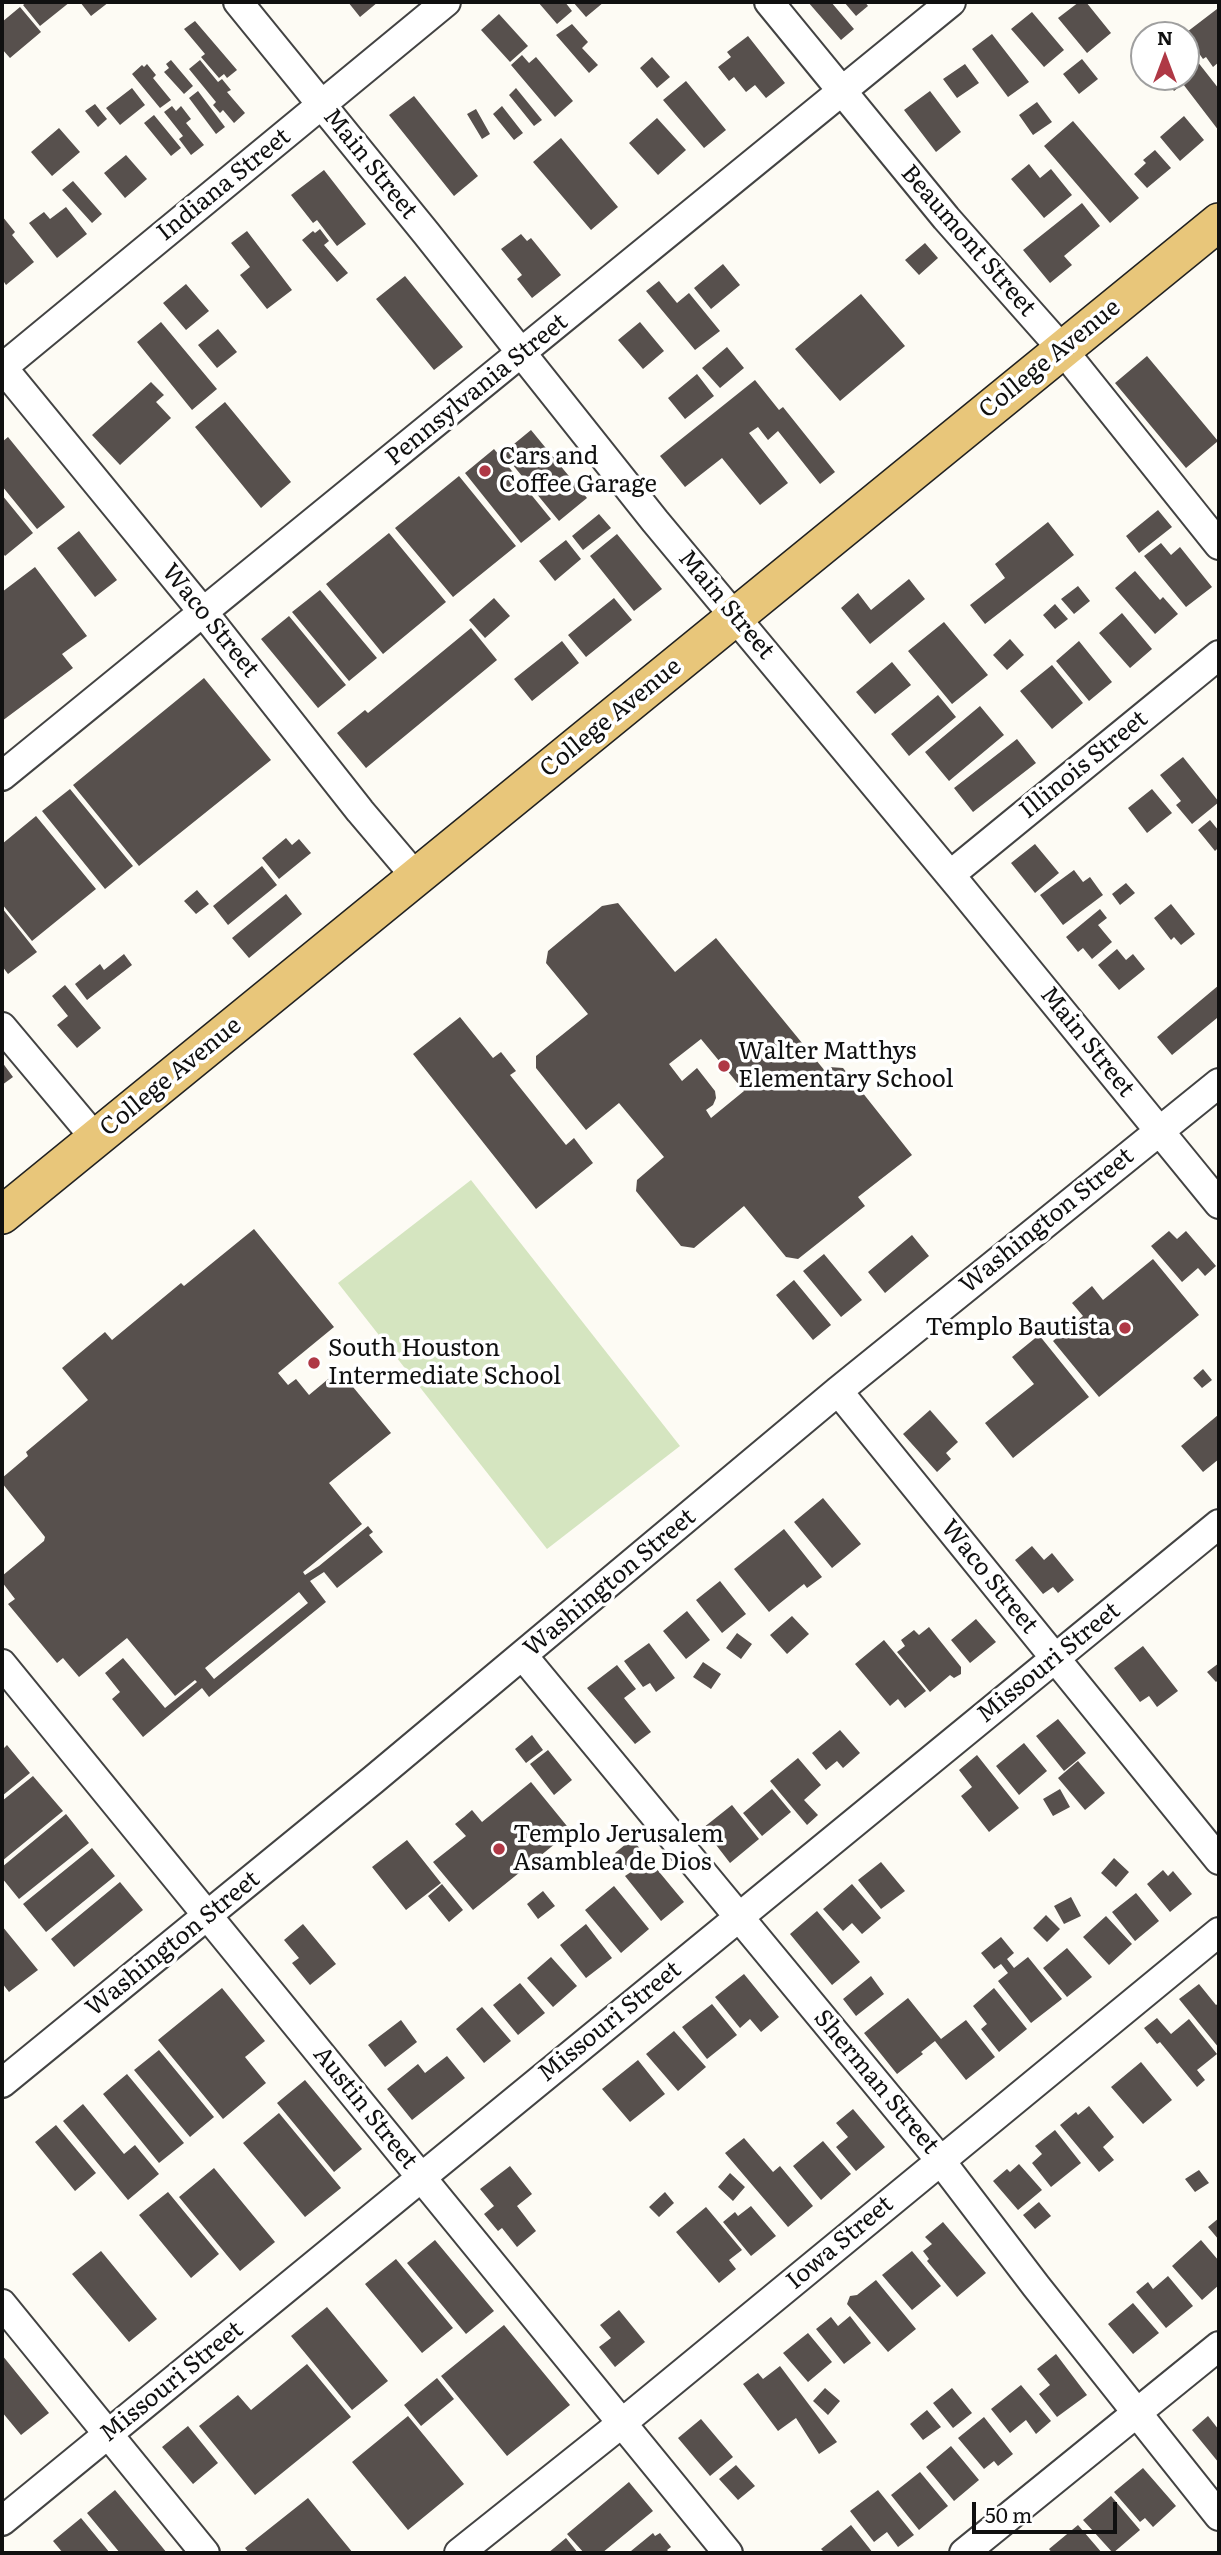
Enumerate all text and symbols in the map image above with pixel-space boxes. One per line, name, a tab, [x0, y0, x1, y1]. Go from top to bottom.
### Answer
north arrow	[1130, 21, 1200, 91]
text: N	[1157, 23, 1173, 51]
street label: Main Street	[317, 103, 423, 225]
street label: Indiana Street	[152, 122, 296, 248]
street label: Beaumont Street	[894, 159, 1042, 323]
street label: College Avenue	[974, 293, 1126, 425]
street label: Pennsylvania Street	[380, 308, 574, 472]
place label: Cars and Coffee Garage	[499, 443, 657, 499]
marker: Cars and Coffee Garage	[477, 463, 493, 479]
street label: Main Street	[672, 544, 780, 666]
street label: Waco Street	[155, 558, 265, 684]
street label: College Avenue	[535, 652, 687, 784]
street label: Illinois Street	[1014, 705, 1154, 825]
street label: Main Street	[1034, 981, 1140, 1103]
street label: College Avenue	[95, 1011, 247, 1143]
place label: Walter Matthys Elementary School	[738, 1038, 954, 1094]
marker: Walter Matthys Elementary School	[716, 1058, 732, 1074]
street label: Washington Street	[954, 1142, 1140, 1300]
place label: Templo Bautista	[925, 1314, 1111, 1342]
marker: Templo Bautista	[1117, 1320, 1133, 1336]
place label: South Houston Intermediate School	[328, 1335, 561, 1391]
marker: South Houston Intermediate School	[306, 1355, 322, 1371]
street label: Washington Street	[518, 1503, 702, 1663]
street label: Waco Street	[934, 1514, 1044, 1640]
street label: Missouri Street	[972, 1597, 1126, 1729]
place label: Templo Jerusalem Asamblea de Dios	[513, 1821, 724, 1877]
marker: Templo Jerusalem Asamblea de Dios	[491, 1841, 507, 1857]
street label: Washington Street	[80, 1865, 266, 2023]
street label: Missouri Street	[533, 1956, 687, 2088]
street label: Sherman Street	[807, 2004, 945, 2160]
street label: Austin Street	[307, 2041, 423, 2175]
street label: Iowa Street	[781, 2190, 899, 2296]
street label: Missouri Street	[95, 2316, 249, 2448]
scale bar	[976, 2488, 1121, 2532]
text: 50 m	[985, 2498, 1032, 2529]

